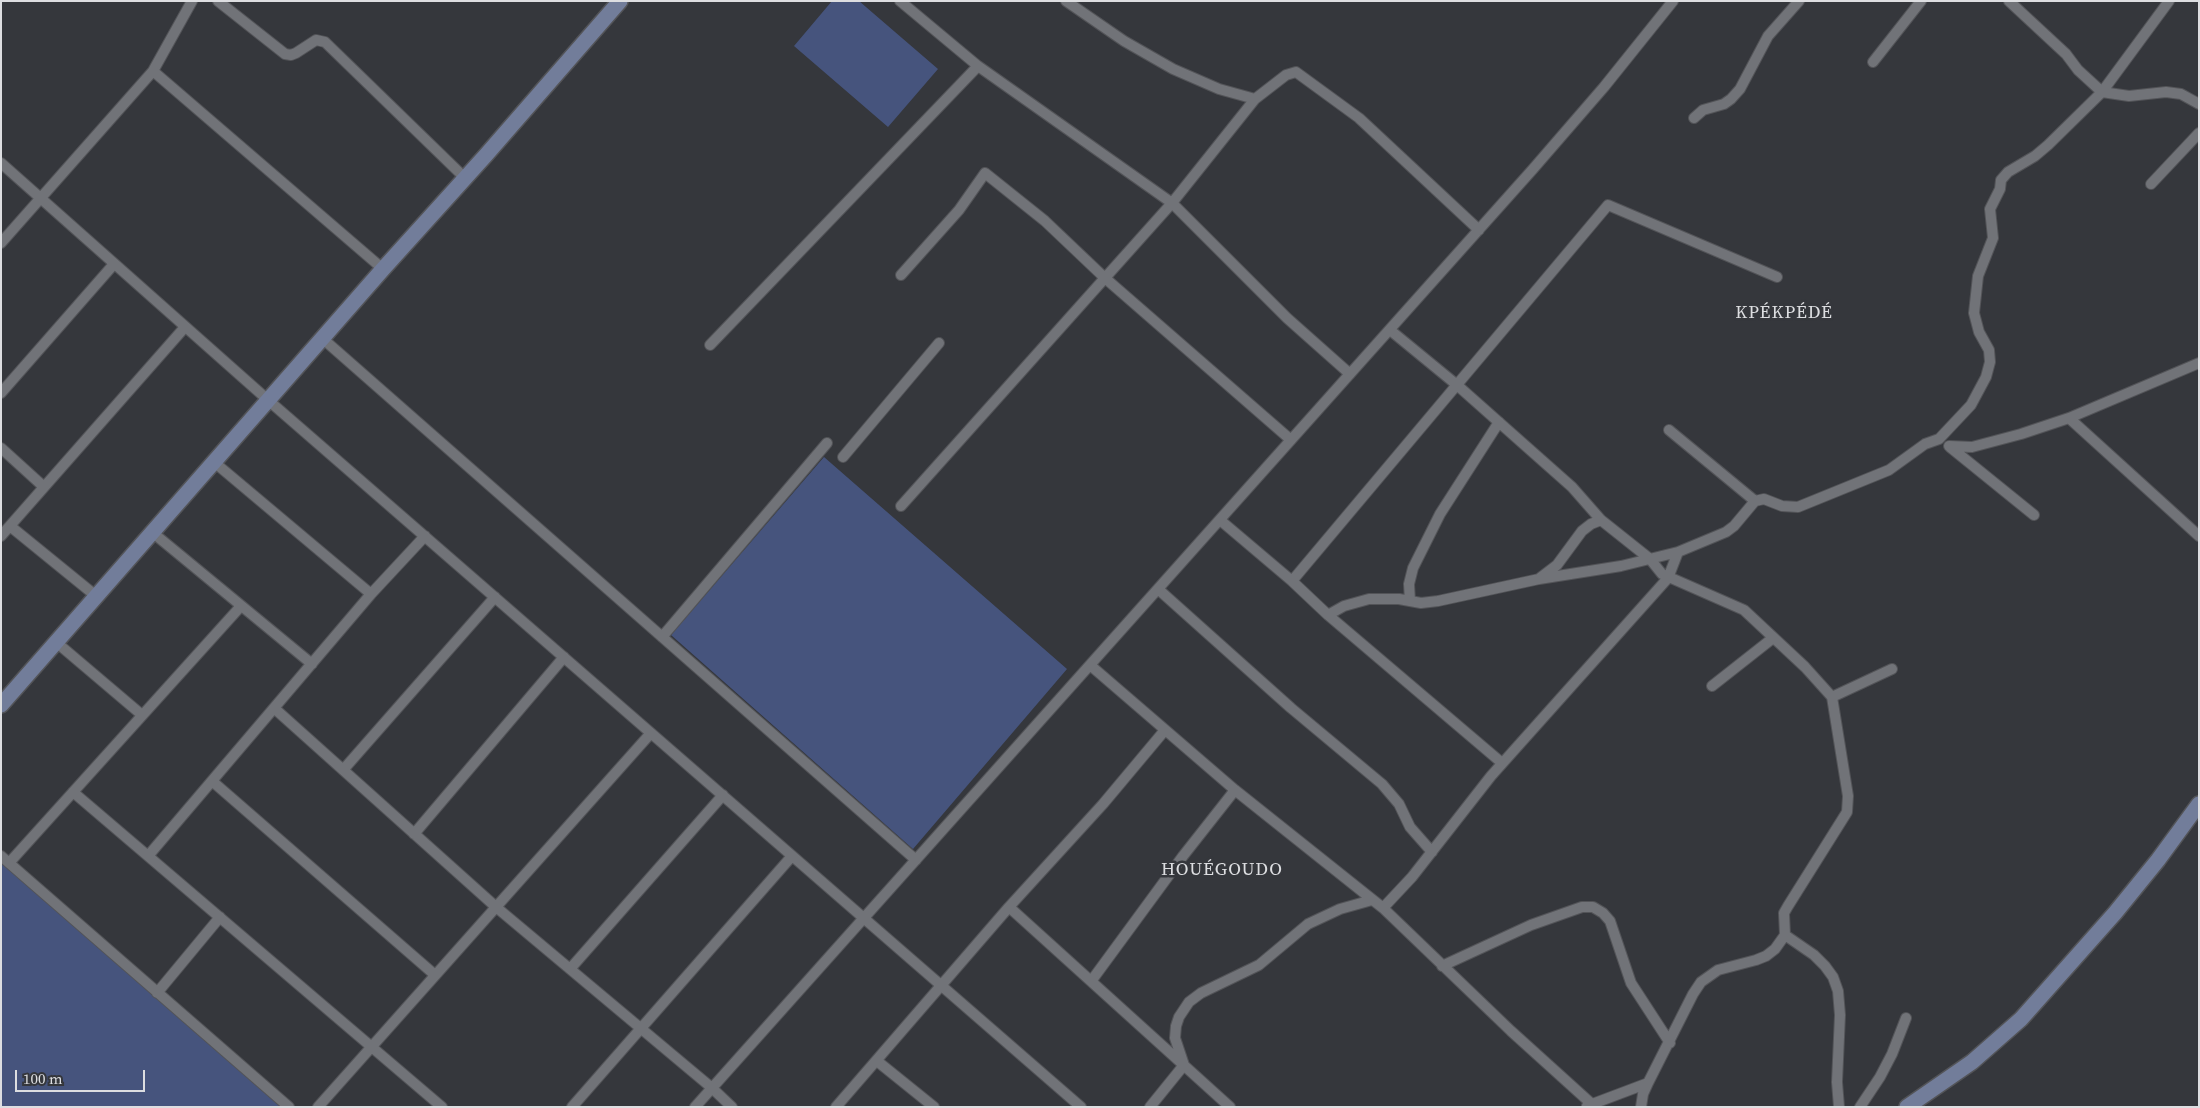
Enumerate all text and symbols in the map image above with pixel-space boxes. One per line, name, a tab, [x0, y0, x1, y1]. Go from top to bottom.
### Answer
district label: KPÉKPÉDÉ	[1734, 302, 1834, 324]
district label: HOUÉGOUDO	[1160, 859, 1284, 881]
scale bar	[18, 1060, 148, 1092]
text: 100 m	[23, 1068, 63, 1089]

